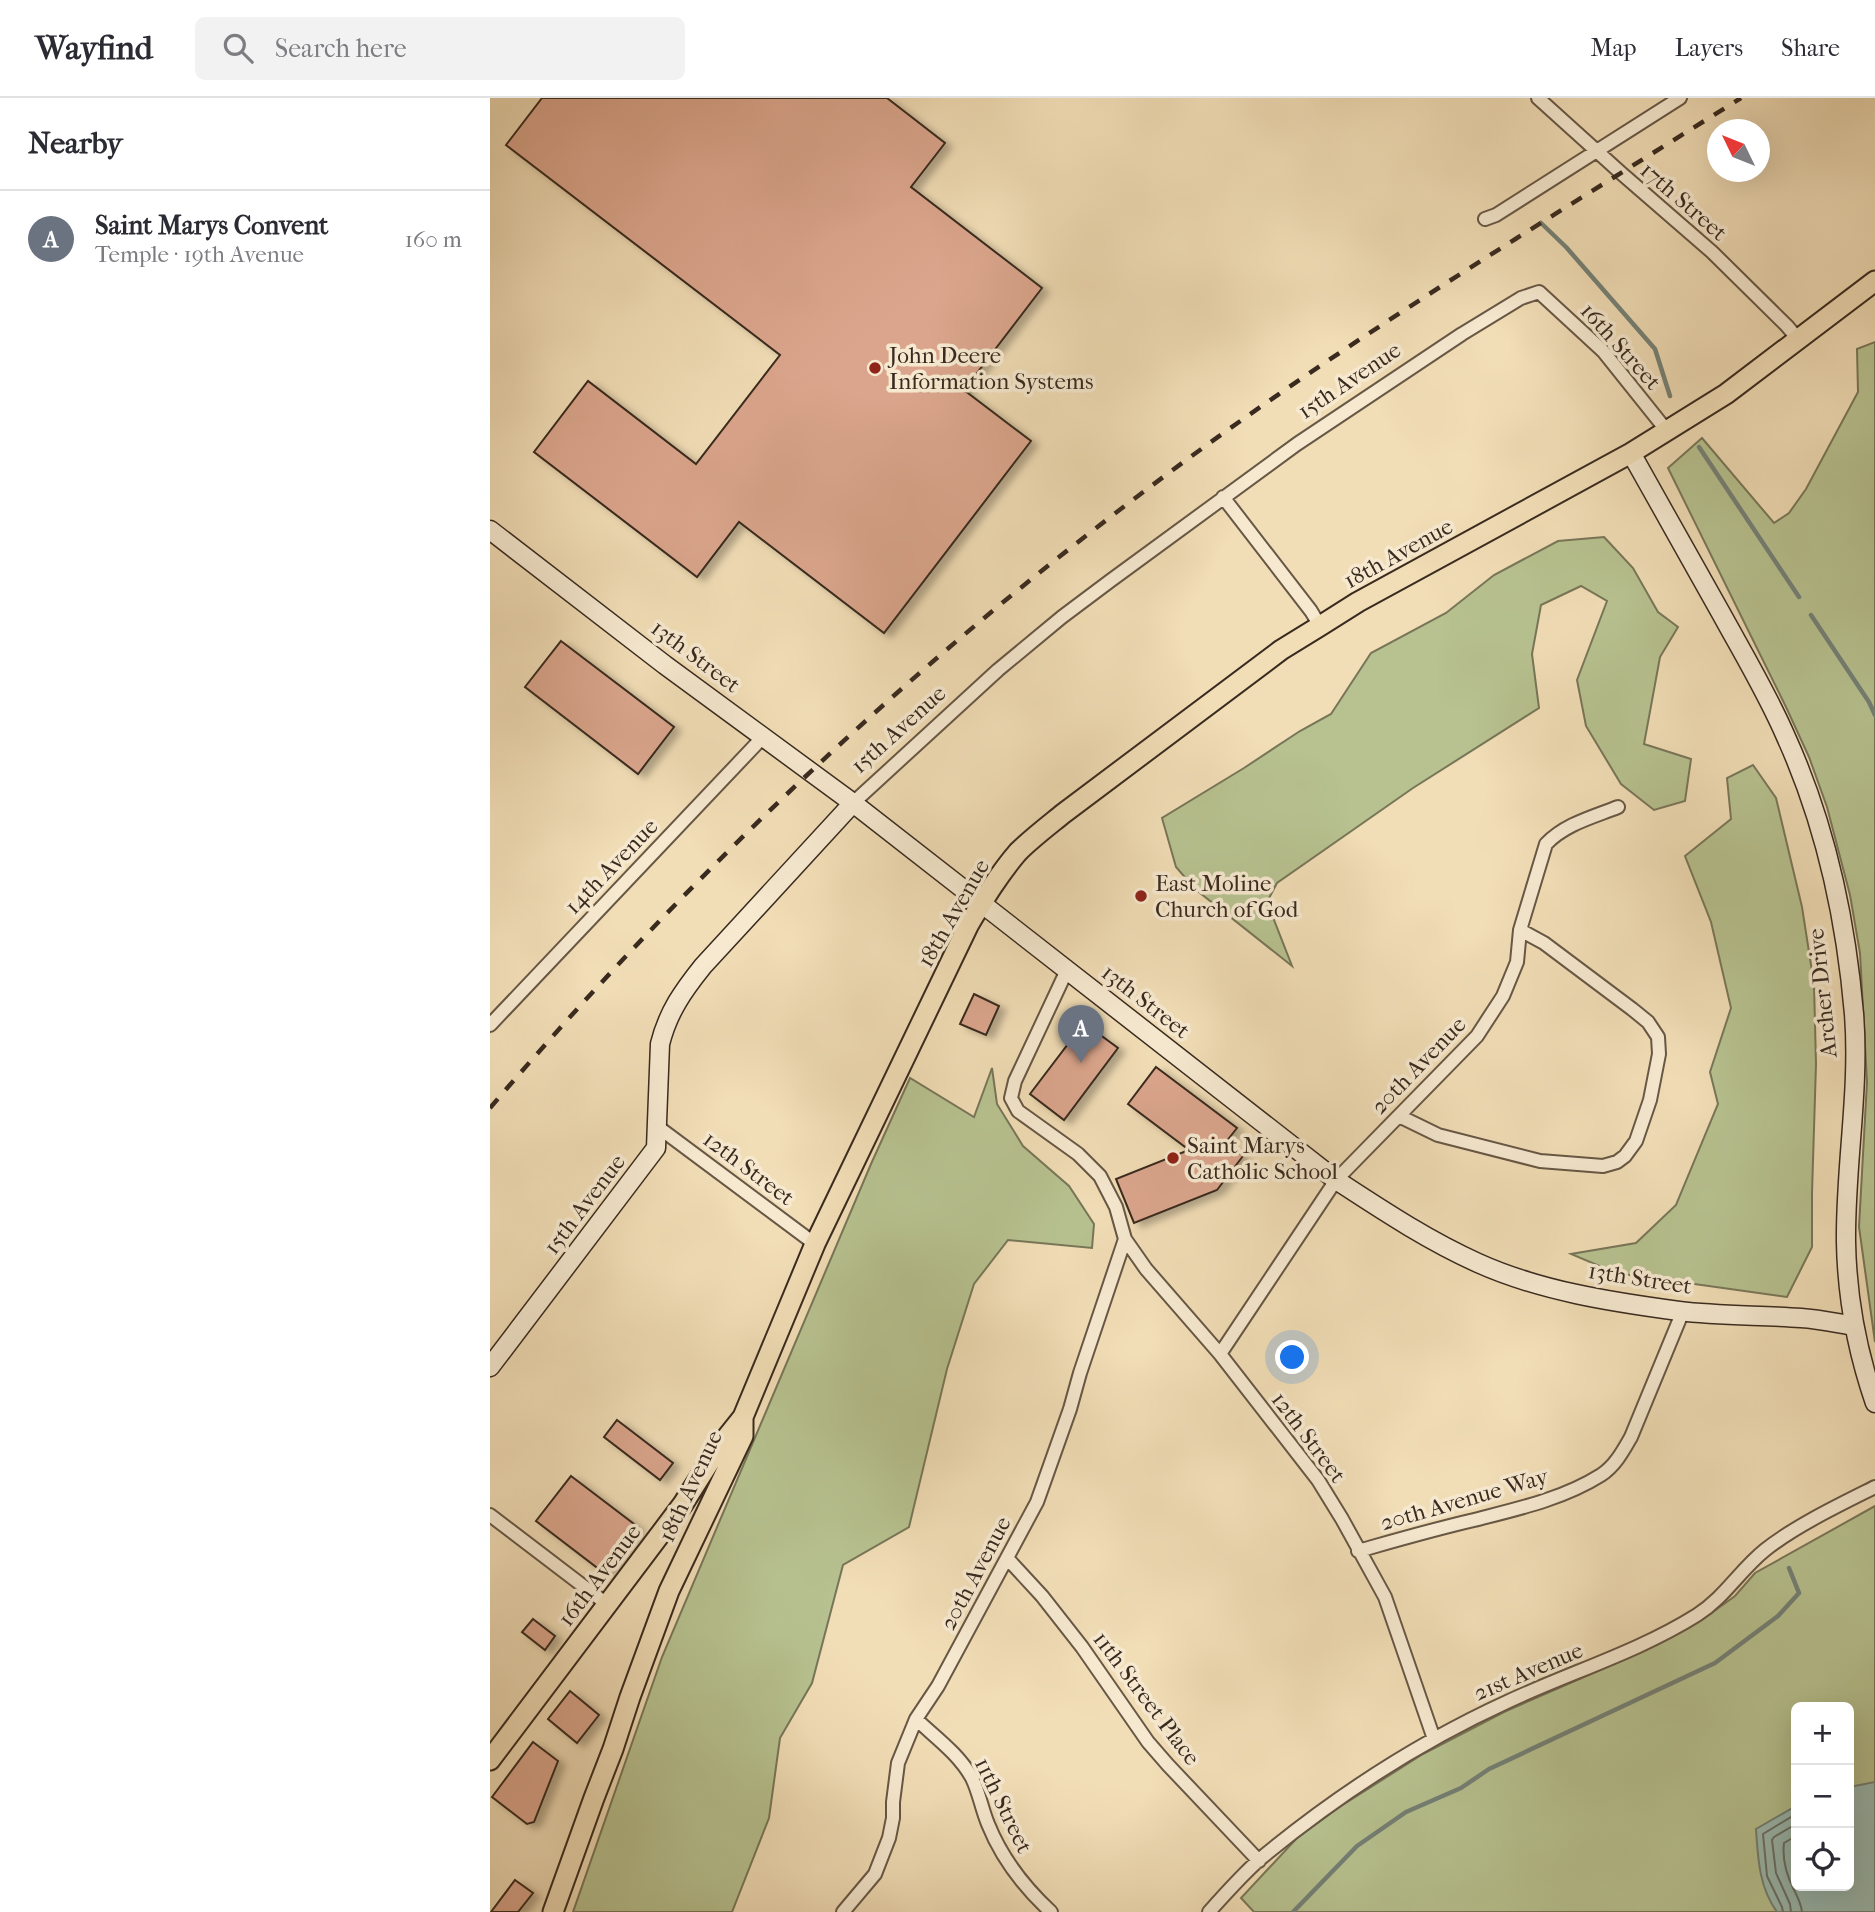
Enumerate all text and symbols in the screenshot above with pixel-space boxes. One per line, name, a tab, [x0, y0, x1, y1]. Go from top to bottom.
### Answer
search box	[195, 17, 685, 80]
text: Wayfind	[35, 29, 153, 68]
icon: search	[219, 29, 257, 67]
text: Search here	[275, 33, 407, 64]
text: Map	[1591, 34, 1637, 62]
text: Layers	[1675, 34, 1743, 62]
text: Share	[1781, 34, 1840, 62]
north arrow	[1707, 119, 1770, 182]
text: Nearby	[28, 126, 123, 161]
street label: 17th Street	[1635, 156, 1733, 246]
text: Saint Marys Convent	[95, 210, 328, 241]
text: A	[44, 226, 58, 253]
text: 160 m	[405, 226, 462, 253]
text: Temple · 19th Avenue	[95, 241, 304, 268]
street label: 16th Street	[1575, 297, 1667, 395]
street label: 15th Avenue	[1293, 336, 1406, 425]
place label: John Deere Information Systems	[887, 342, 1093, 395]
marker: John Deere Information Systems	[867, 360, 883, 376]
street label: 18th Avenue	[1339, 513, 1457, 594]
street label: 13th Street	[646, 614, 746, 699]
street label: 15th Avenue	[845, 680, 951, 779]
street label: 14th Avenue	[559, 813, 663, 920]
street label: 18th Avenue	[912, 855, 995, 972]
place label: East Moline Church of God	[1155, 870, 1299, 923]
marker: East Moline Church of God	[1133, 888, 1149, 904]
street label: Archer Drive	[1802, 927, 1843, 1060]
street label: 13th Street	[1096, 959, 1195, 1044]
pin: A	[1058, 1005, 1104, 1063]
street label: 20th Avenue	[1365, 1011, 1471, 1120]
street label: 12th Street	[698, 1125, 799, 1211]
place label: Saint Marys Catholic School	[1187, 1132, 1339, 1185]
street label: 15th Avenue	[538, 1149, 631, 1260]
marker: Saint Marys Catholic School	[1165, 1150, 1181, 1166]
street label: 13th Street	[1586, 1257, 1694, 1300]
your location	[1275, 1340, 1309, 1374]
street label: 12th Street	[1266, 1387, 1352, 1488]
street label: 18th Avenue	[653, 1426, 728, 1546]
street label: 20th Avenue Way	[1377, 1462, 1552, 1536]
street label: 20th Avenue	[934, 1512, 1017, 1635]
street label: 16th Avenue	[552, 1519, 647, 1632]
street label: 11th Street Place	[1088, 1626, 1206, 1771]
street label: 21st Avenue	[1470, 1636, 1587, 1707]
map controls	[1791, 1702, 1854, 1891]
button: +	[1791, 1702, 1854, 1765]
street label: 11th Street	[969, 1753, 1038, 1858]
button: −	[1791, 1765, 1854, 1828]
button: locate	[1791, 1828, 1854, 1891]

